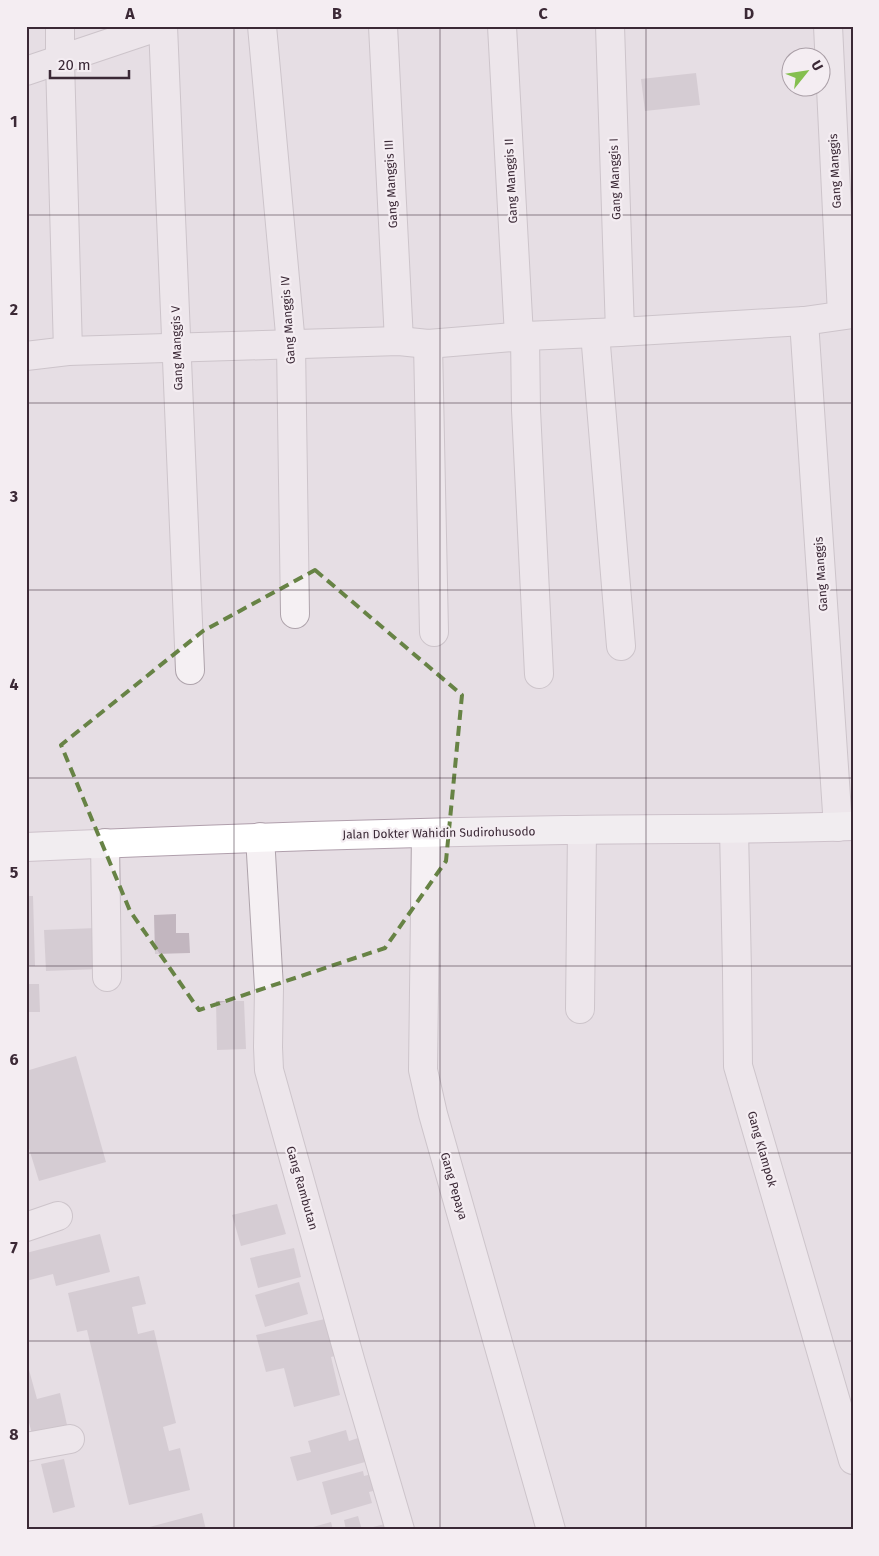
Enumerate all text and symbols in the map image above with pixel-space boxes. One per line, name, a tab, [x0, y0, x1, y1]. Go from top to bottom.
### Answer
text: A	[124, 4, 135, 23]
text: B	[332, 4, 342, 23]
text: C	[538, 4, 548, 23]
text: D	[744, 4, 754, 23]
scale bar	[50, 48, 129, 80]
north arrow	[782, 48, 832, 98]
text: 20 m	[58, 56, 91, 74]
text: U	[807, 58, 826, 74]
text: 1	[10, 112, 18, 131]
street label: Gang Manggis	[826, 133, 844, 209]
street label: Gang Manggis II	[502, 138, 520, 224]
street label: Gang Manggis I	[607, 138, 623, 220]
street label: Gang Manggis III	[382, 139, 400, 229]
street label: Gang Manggis IV	[278, 275, 298, 365]
text: 2	[10, 300, 18, 319]
street label: Gang Manggis V	[169, 305, 185, 391]
text: 3	[9, 487, 18, 506]
street label: Gang Manggis	[811, 536, 831, 612]
text: 4	[9, 675, 19, 694]
street label: Jalan Dokter Wahidin Sudirohusodo	[342, 824, 536, 842]
text: 5	[10, 863, 19, 882]
text: 6	[9, 1050, 19, 1069]
street label: Gang Klampok	[744, 1109, 780, 1189]
street label: Gang Rambutan	[283, 1145, 321, 1231]
street label: Gang Pepaya	[438, 1151, 470, 1221]
text: 7	[10, 1238, 18, 1257]
text: 8	[9, 1425, 19, 1444]

